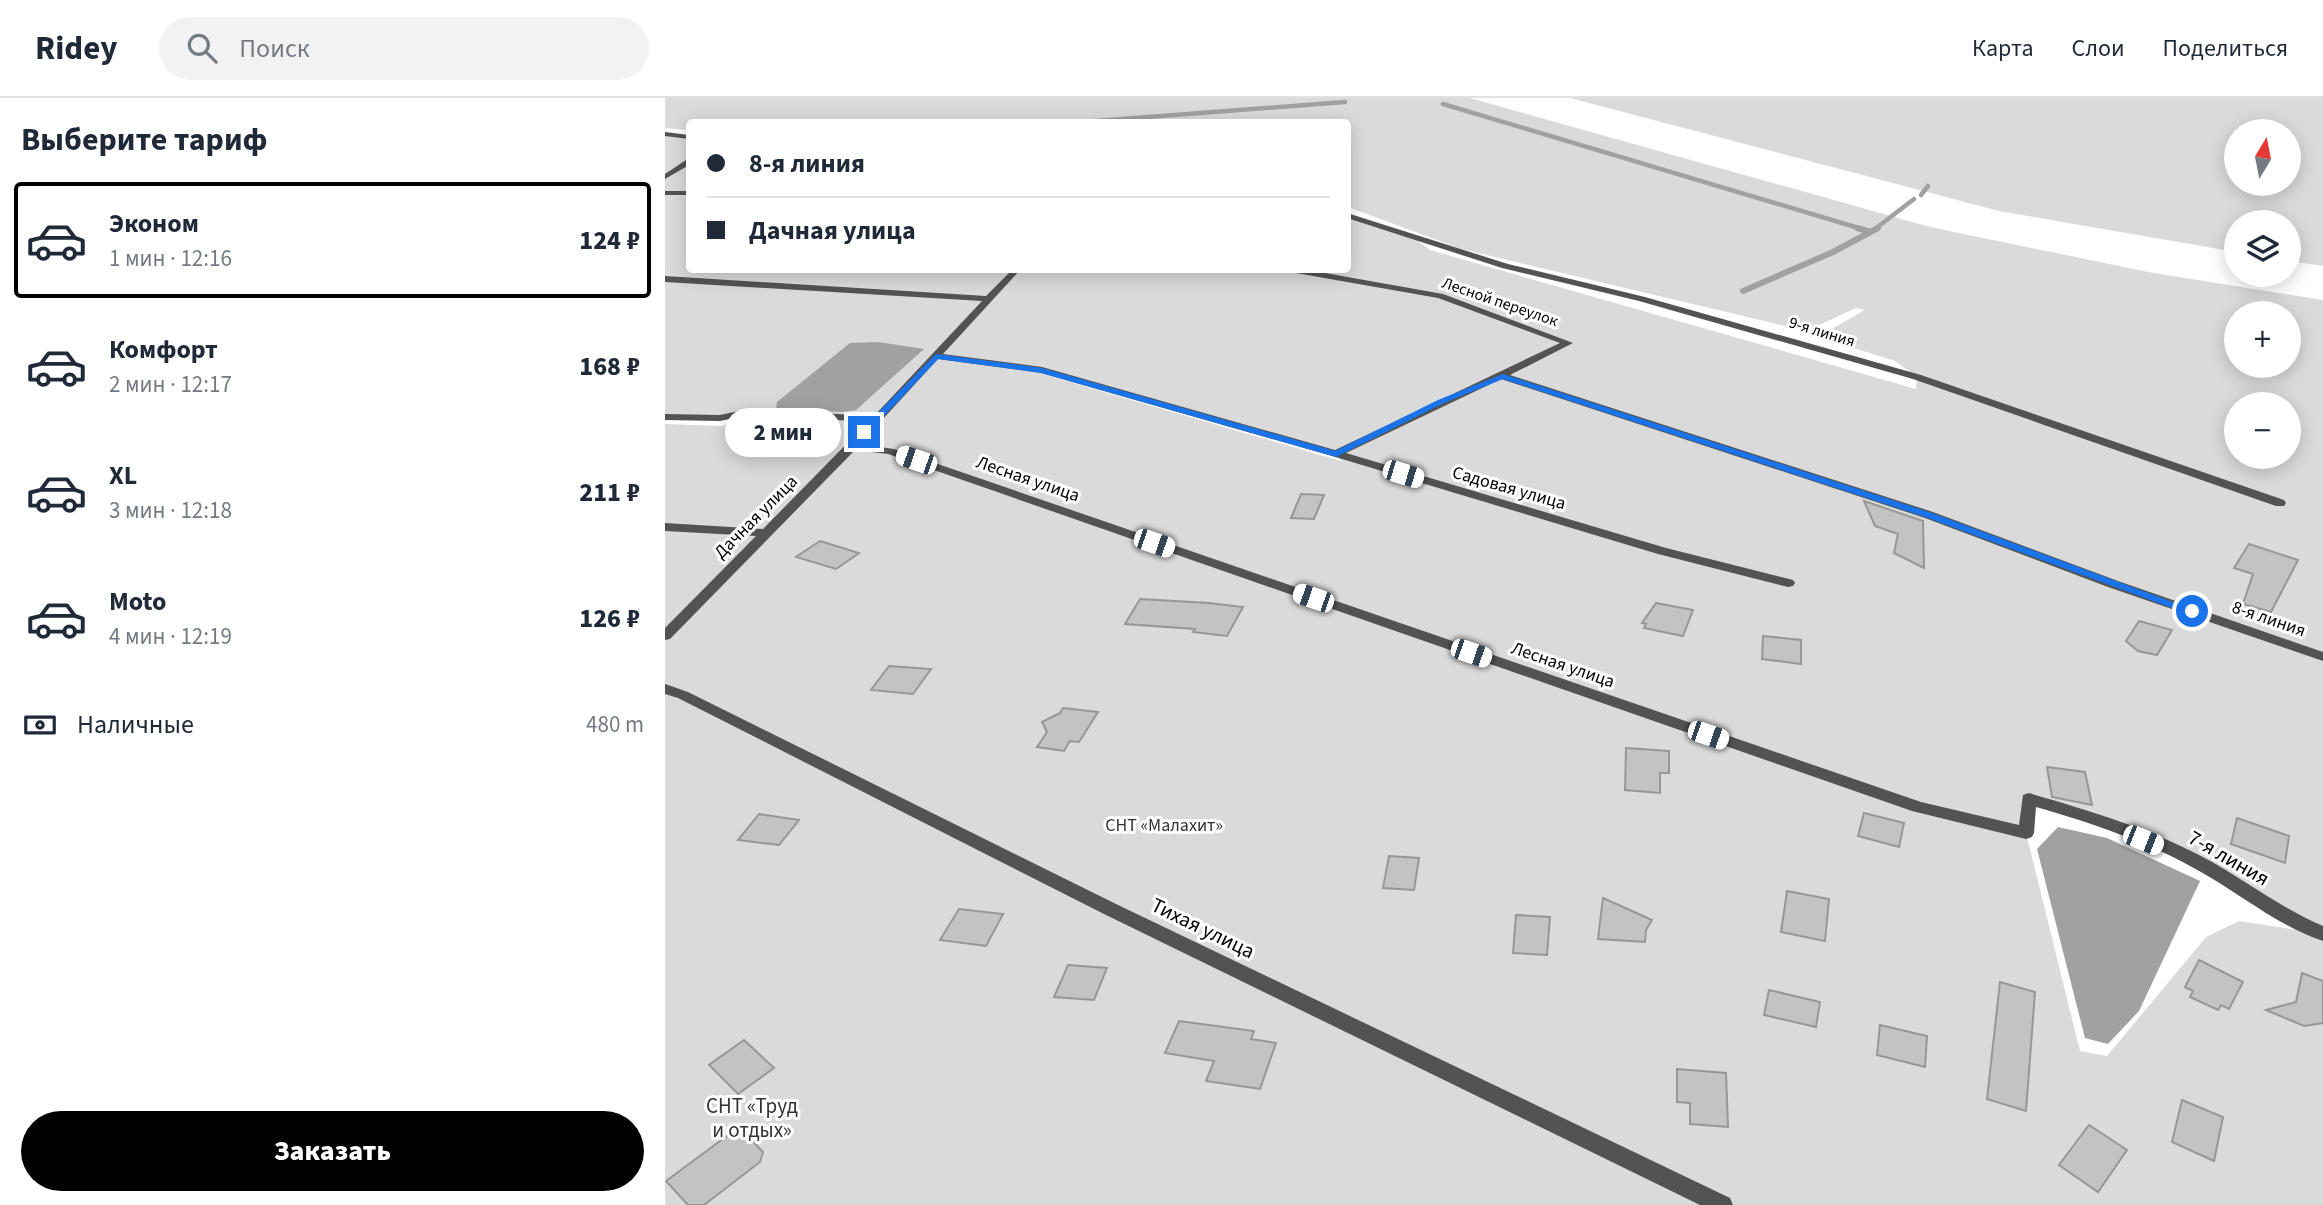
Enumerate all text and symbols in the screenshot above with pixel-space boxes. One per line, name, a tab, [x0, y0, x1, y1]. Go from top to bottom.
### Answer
search box	[159, 17, 649, 80]
text: Ridey	[35, 25, 117, 72]
icon: search	[183, 29, 221, 67]
text: Поиск	[239, 30, 310, 67]
text: Карта	[1972, 31, 2034, 66]
text: Слои	[2072, 31, 2125, 66]
text: Поделиться	[2163, 31, 2288, 66]
text: Выберите тариф	[21, 117, 268, 163]
north arrow	[2224, 119, 2301, 196]
map controls	[2224, 119, 2301, 469]
text: 8-я линия	[749, 145, 865, 182]
text: Эконом	[109, 205, 199, 242]
icon: car	[25, 209, 88, 272]
button: layers	[2224, 210, 2301, 287]
text: Дачная улица	[749, 212, 916, 249]
text: 124 ₽	[579, 222, 640, 259]
text: 1 мин · 12:16	[109, 242, 232, 275]
street label: Лесной переулок	[1439, 272, 1561, 332]
button: +	[2224, 301, 2301, 378]
street label: 9-я линия	[1786, 312, 1858, 352]
text: Комфорт	[109, 331, 218, 368]
icon: car	[25, 335, 88, 398]
text: 168 ₽	[579, 348, 640, 385]
text: 2 мин · 12:17	[109, 368, 232, 401]
button: −	[2224, 392, 2301, 469]
callout: 2 мин	[724, 408, 839, 456]
text: 2 мин	[753, 416, 813, 449]
route end	[848, 416, 880, 448]
car	[893, 443, 940, 477]
street label: Лесная улица	[973, 450, 1083, 508]
text: XL	[109, 457, 137, 494]
car	[1380, 458, 1427, 490]
street label: Садовая улица	[1449, 460, 1569, 516]
icon: car	[25, 461, 88, 524]
street label: Дачная улица	[709, 470, 803, 564]
text: 211 ₽	[579, 474, 640, 511]
text: 3 мин · 12:18	[109, 494, 232, 527]
car	[1131, 526, 1178, 560]
car	[1290, 581, 1337, 615]
text: Moto	[109, 583, 166, 620]
icon: car	[25, 587, 88, 650]
route start	[2176, 595, 2208, 627]
street label: 8-я линия	[2229, 595, 2309, 643]
text: 126 ₽	[579, 600, 640, 637]
text: 4 мин · 12:19	[109, 620, 232, 653]
car	[1448, 636, 1495, 670]
street label: Лесная улица	[1508, 636, 1618, 694]
icon: cash	[21, 706, 59, 744]
text: Наличные	[77, 706, 194, 743]
text: 480 m	[586, 708, 644, 741]
car	[1685, 718, 1732, 752]
park label: СНТ «Малахит»	[1105, 813, 1223, 838]
car	[2120, 822, 2167, 858]
street label: 7-я линия	[2183, 823, 2275, 893]
street label: Тихая улица	[1146, 890, 1260, 966]
park label: СНТ «Труд и отдых»	[706, 1091, 798, 1145]
button: Заказать	[21, 1111, 644, 1191]

